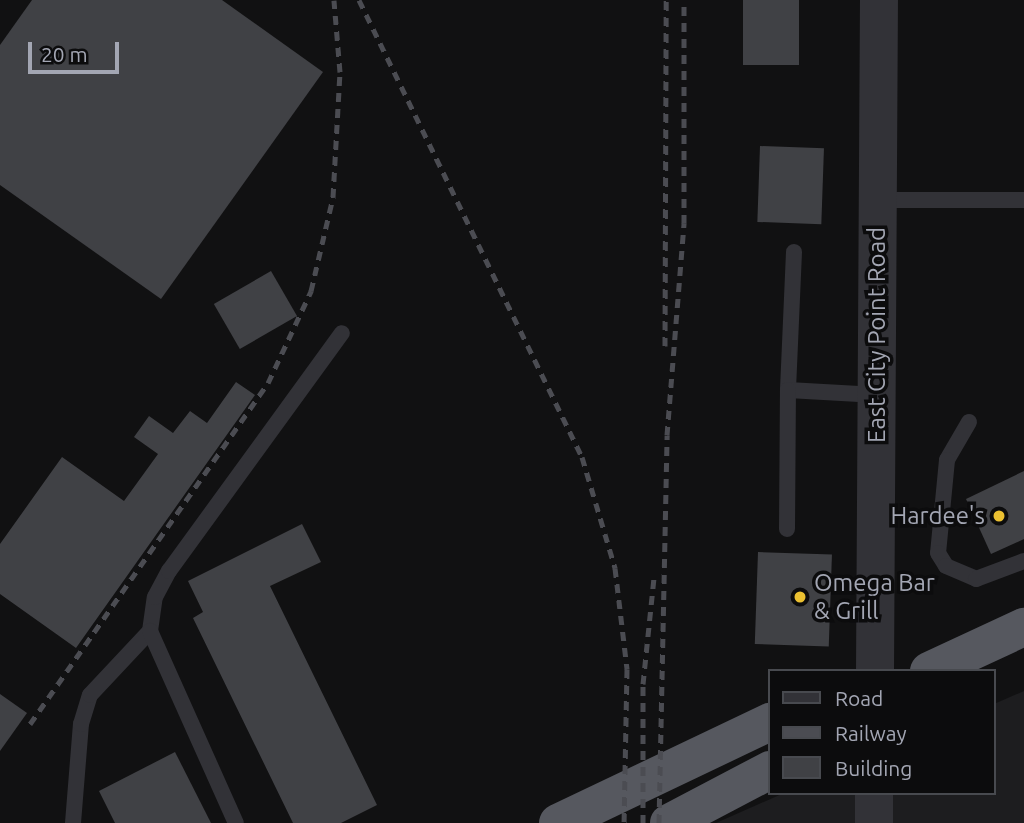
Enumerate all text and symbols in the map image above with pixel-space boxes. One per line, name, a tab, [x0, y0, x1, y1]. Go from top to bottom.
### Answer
scale bar	[32, 28, 122, 72]
text: 20 m	[41, 42, 88, 66]
street label: East City Point Road	[863, 227, 891, 443]
place label: Hardee's	[890, 502, 985, 530]
marker: Hardee's	[991, 508, 1007, 524]
place label: Omega Bar & Grill	[814, 569, 935, 625]
marker: Omega Bar & Grill	[792, 589, 808, 605]
legend	[768, 669, 996, 795]
text: Road	[835, 686, 883, 710]
text: Railway	[835, 721, 907, 745]
text: Building	[835, 756, 912, 780]

